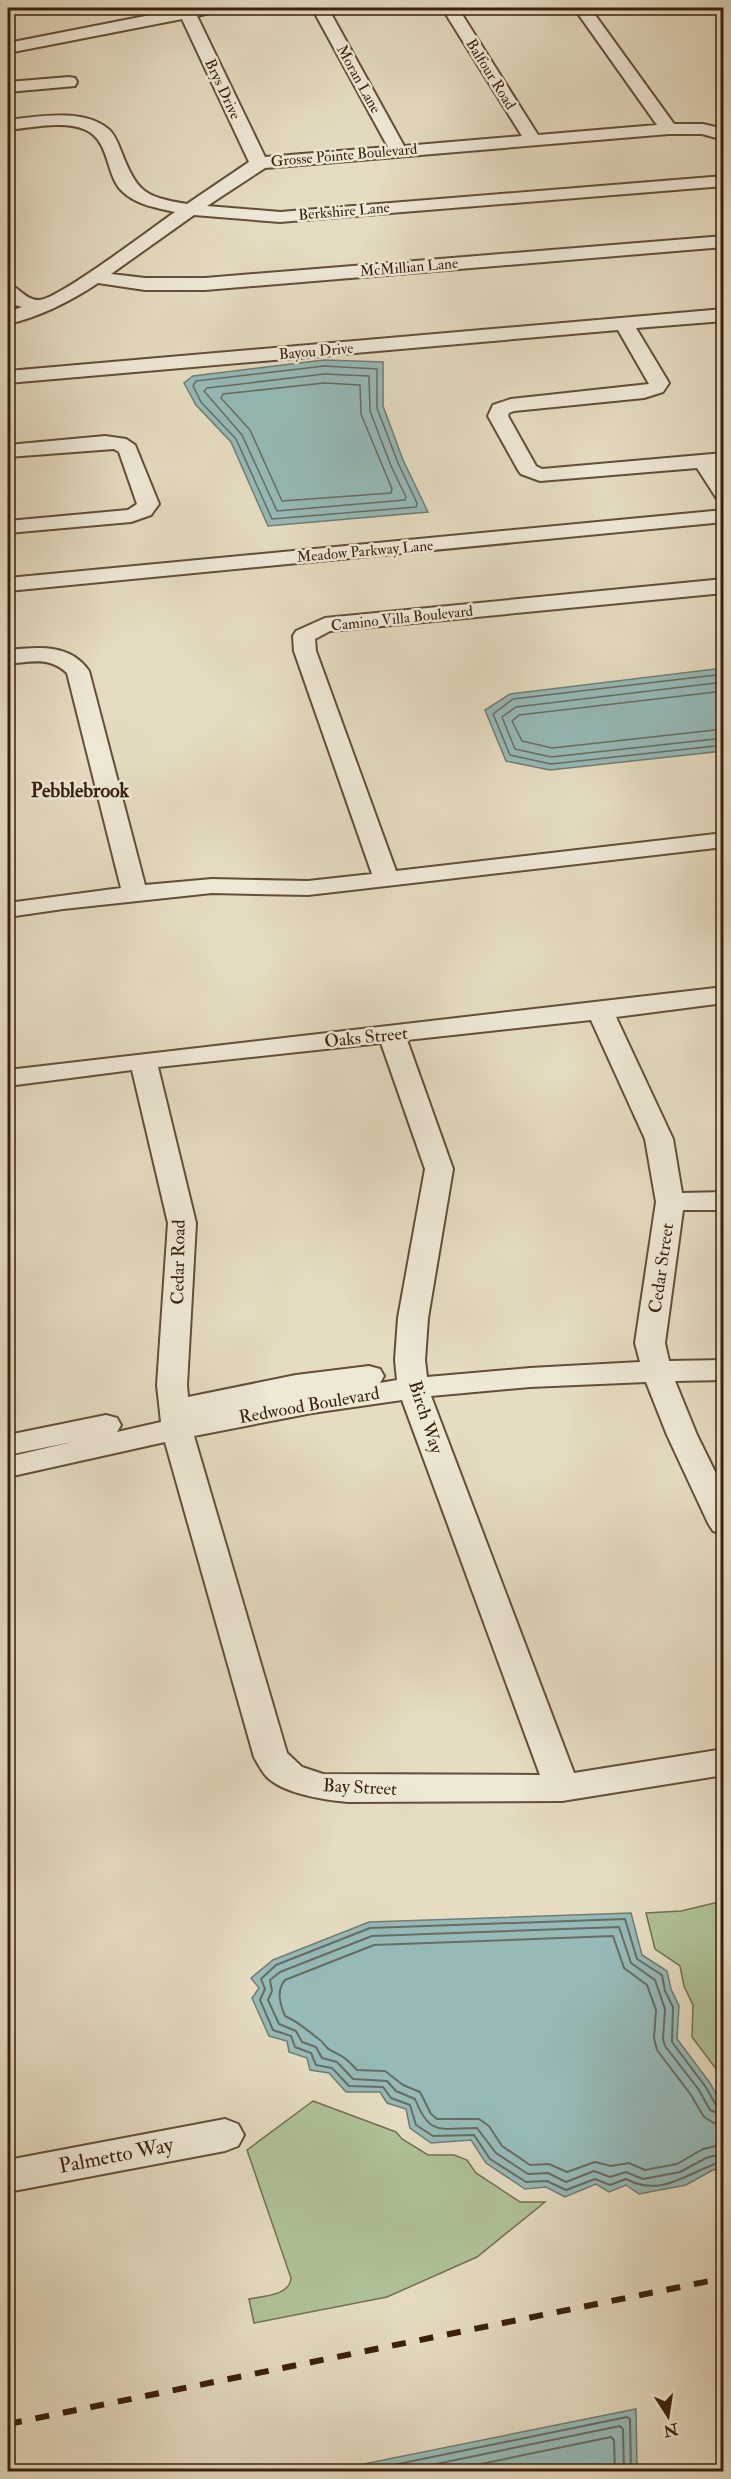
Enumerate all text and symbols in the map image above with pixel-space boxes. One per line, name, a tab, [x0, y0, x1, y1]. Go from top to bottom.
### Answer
street label: Balfour Road	[461, 35, 520, 114]
street label: Moran Lane	[332, 42, 385, 117]
street label: Brys Drive	[200, 56, 245, 122]
street label: Grosse Pointe Boulevard	[270, 140, 419, 171]
street label: Berkshire Lane	[298, 198, 391, 225]
street label: McMillian Lane	[359, 254, 459, 281]
street label: Bayou Drive	[278, 339, 354, 364]
street label: Meadow Parkway Lane	[296, 536, 434, 567]
street label: Camino Villa Boulevard	[330, 602, 475, 635]
district label: Pebblebrook	[31, 778, 130, 803]
street label: Oaks Street	[323, 1022, 409, 1053]
street label: Cedar Road	[166, 1219, 191, 1305]
street label: Cedar Street	[644, 1221, 679, 1315]
street label: Birch Way	[403, 1378, 448, 1458]
street label: Redwood Boulevard	[237, 1382, 381, 1429]
street label: Bay Street	[322, 1774, 398, 1801]
street label: Palmetto Way	[57, 2131, 176, 2180]
north arrow	[638, 2386, 698, 2446]
text: N	[661, 2418, 681, 2441]

